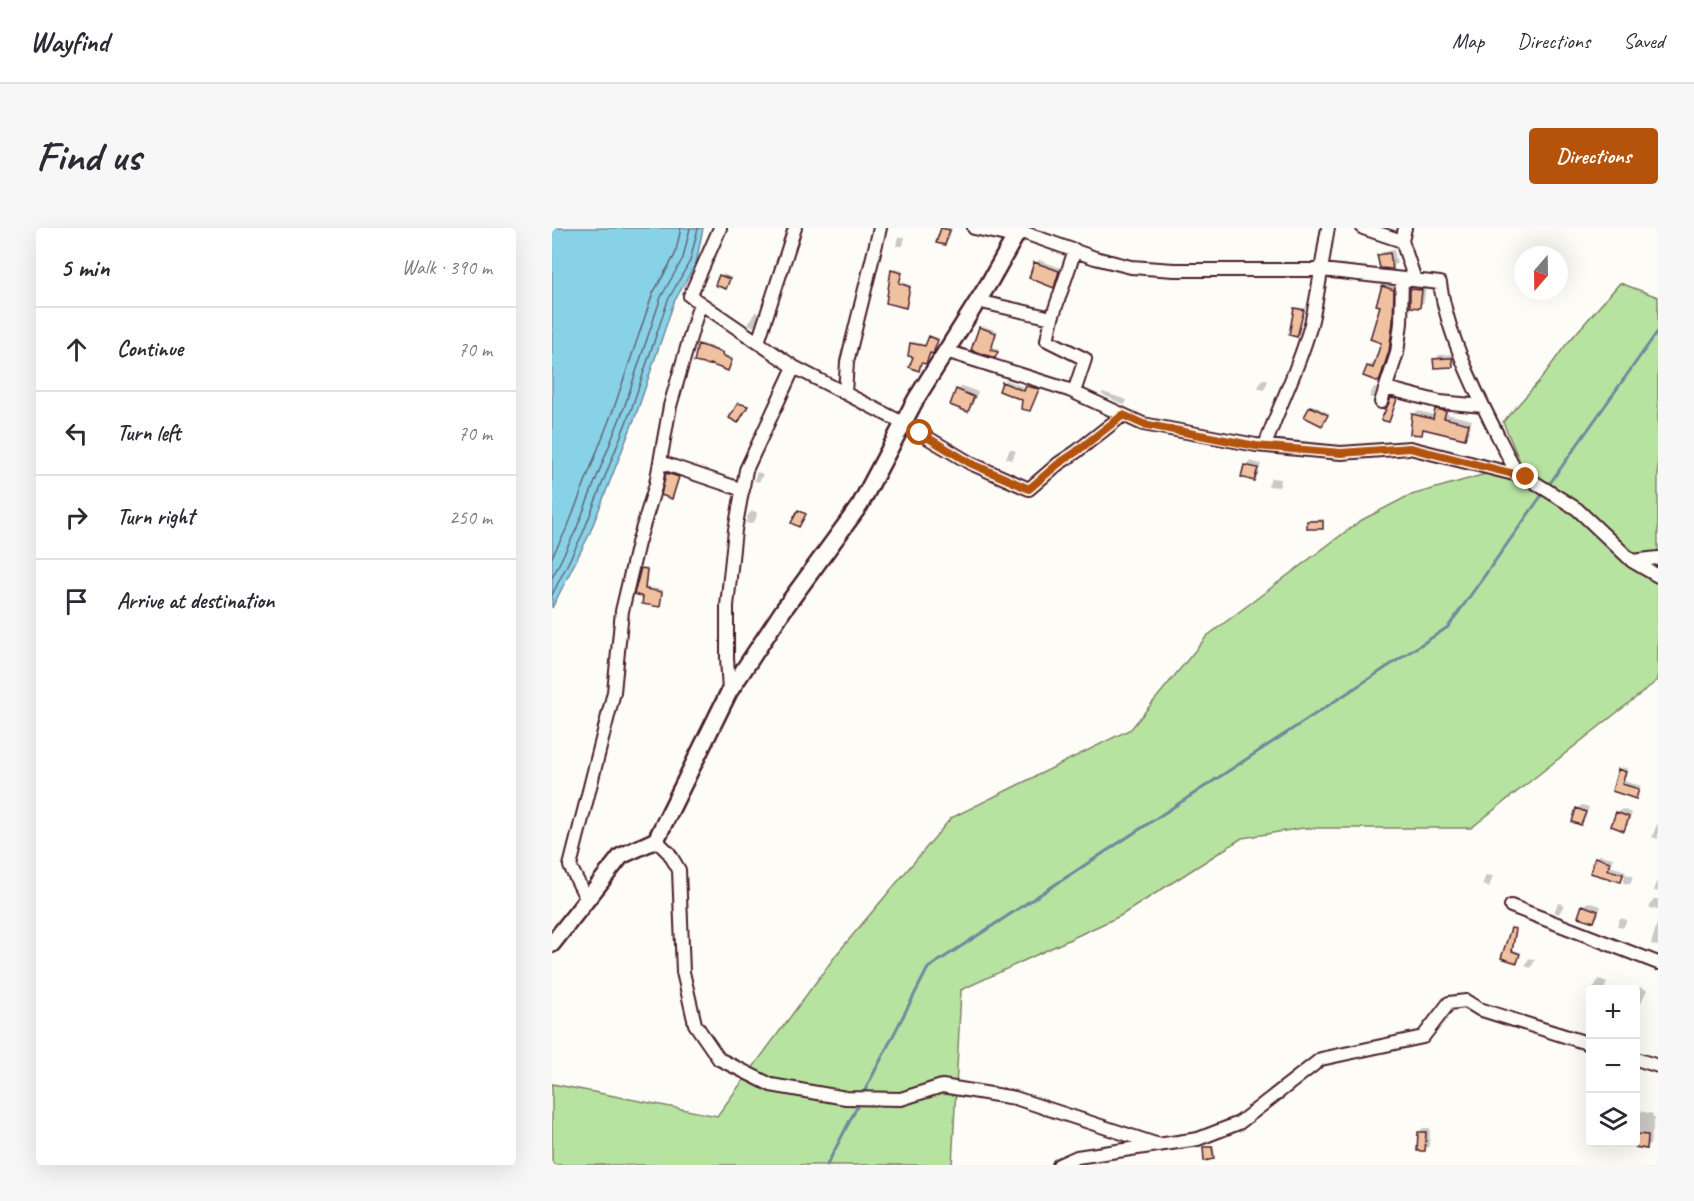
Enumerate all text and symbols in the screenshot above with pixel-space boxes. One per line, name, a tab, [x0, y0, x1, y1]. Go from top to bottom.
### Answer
text: Wayfind	[30, 24, 109, 59]
text: Map	[1452, 28, 1484, 54]
text: Directions	[1517, 28, 1590, 54]
text: Saved	[1623, 28, 1664, 54]
button: Directions	[1529, 128, 1658, 184]
text: Find us	[36, 130, 141, 183]
north arrow	[1514, 246, 1568, 300]
text: 5 min	[60, 251, 109, 284]
text: Walk · 390 m	[402, 255, 492, 280]
icon: ahead	[60, 333, 93, 366]
text: Continue	[117, 335, 183, 363]
text: 70 m	[458, 337, 492, 362]
icon: left	[60, 417, 93, 450]
text: Turn left	[117, 419, 181, 447]
route start	[906, 419, 932, 445]
text: 70 m	[458, 421, 492, 446]
route end	[1512, 463, 1538, 489]
icon: right	[60, 501, 93, 534]
text: Turn right	[117, 503, 194, 531]
text: 250 m	[449, 505, 492, 530]
icon: arrive	[60, 585, 93, 618]
text: Arrive at destination	[117, 587, 274, 615]
map controls	[1586, 985, 1640, 1147]
button: +	[1586, 985, 1640, 1039]
button: −	[1586, 1039, 1640, 1093]
button: layers	[1586, 1093, 1640, 1147]

